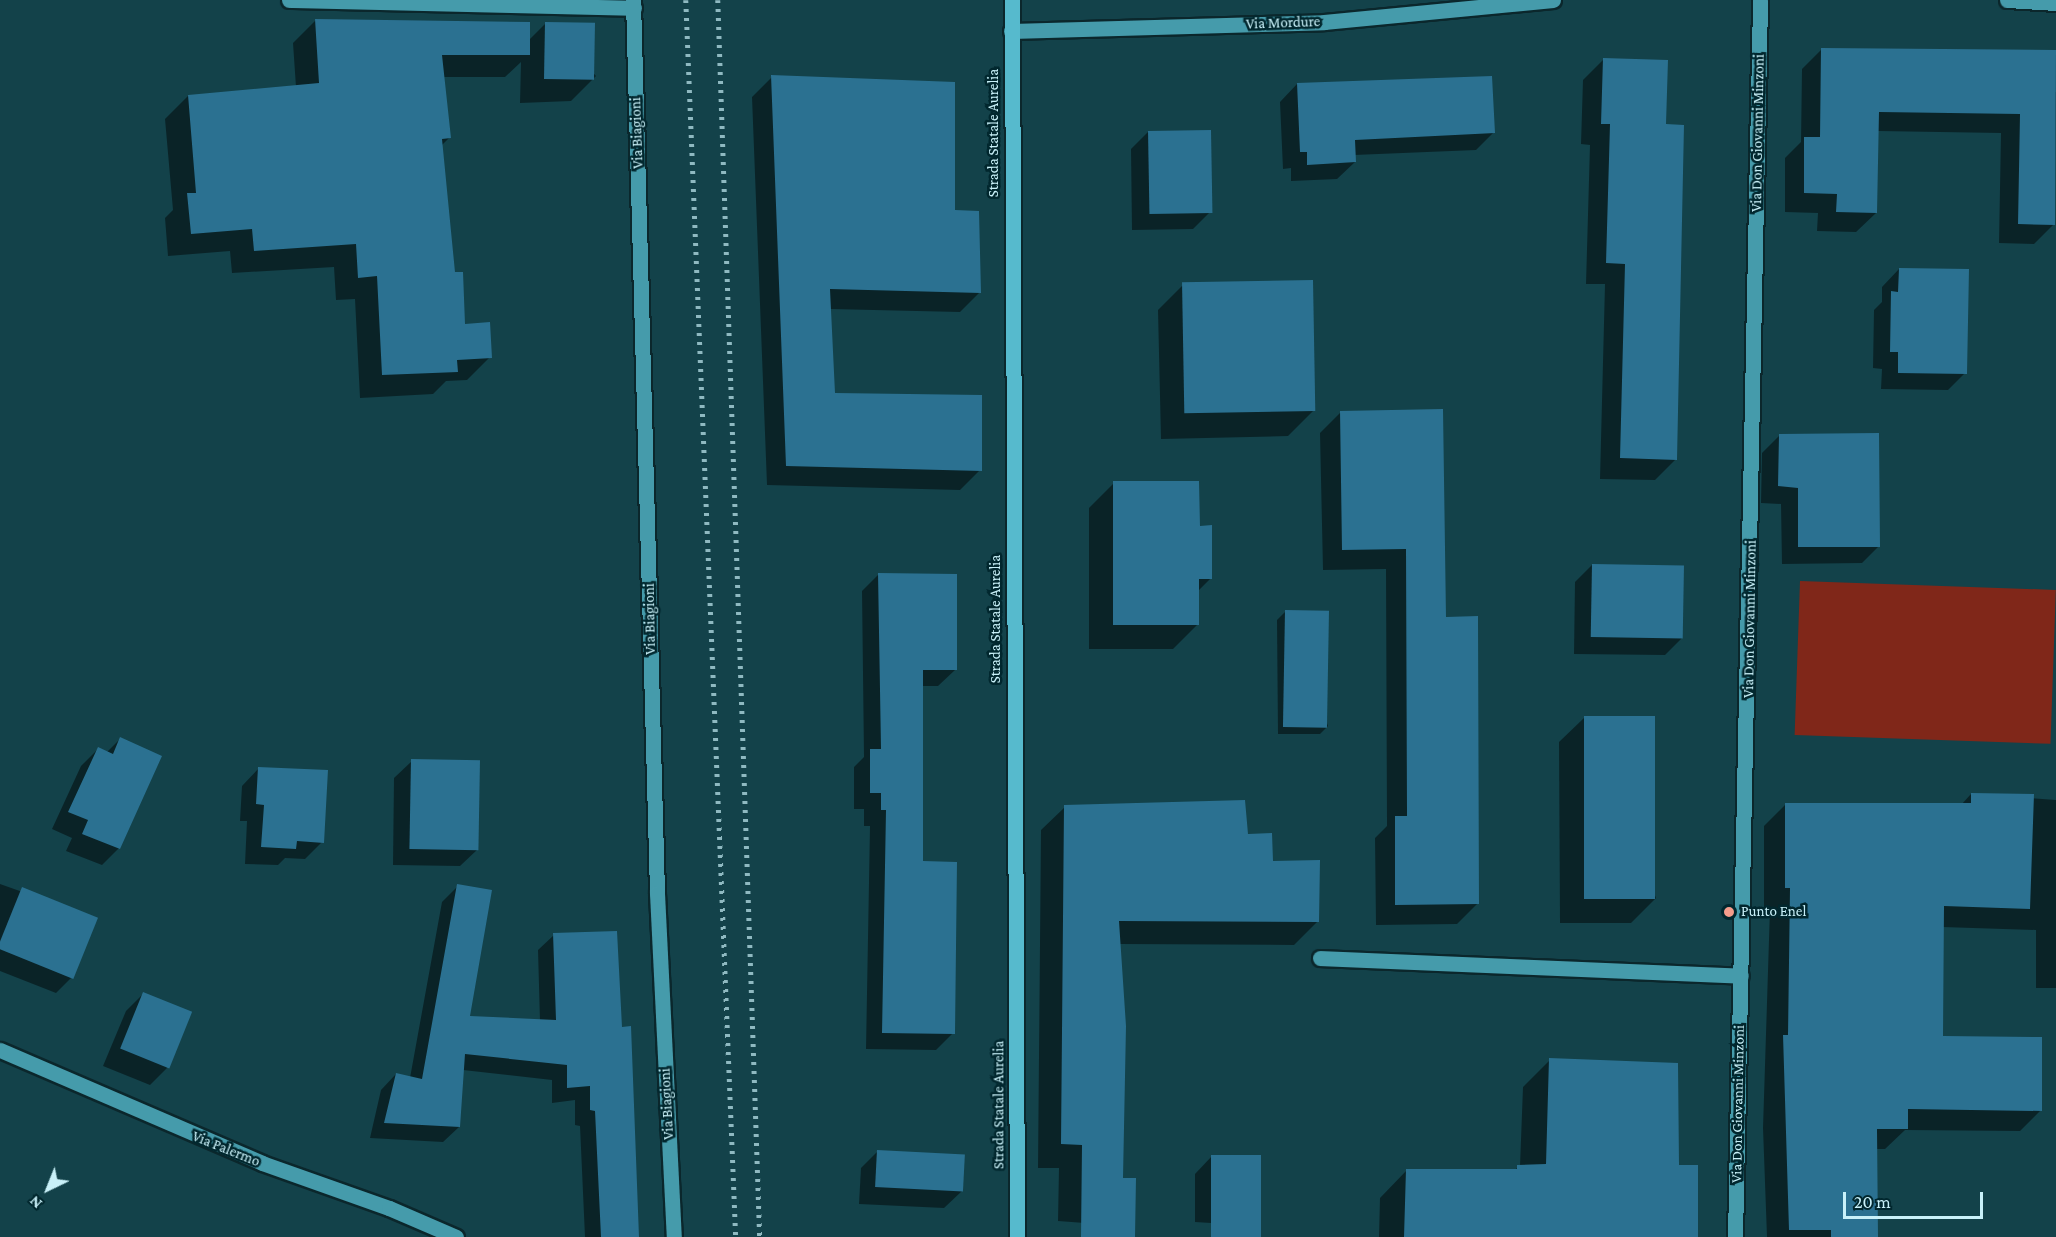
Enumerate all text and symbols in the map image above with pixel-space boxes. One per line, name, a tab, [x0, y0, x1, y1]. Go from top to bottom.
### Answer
street label: Via Mordure	[1246, 13, 1320, 33]
street label: Via Don Giovanni Minzoni	[1748, 54, 1768, 212]
street label: Strada Statale Aurelia	[985, 69, 1003, 197]
street label: Via Biagioni	[627, 97, 647, 169]
street label: Via Don Giovanni Minzoni	[1740, 540, 1760, 698]
street label: Strada Statale Aurelia	[987, 555, 1005, 683]
street label: Via Biagioni	[640, 583, 660, 655]
place label: Punto Enel	[1741, 903, 1806, 921]
marker: Punto Enel	[1722, 905, 1736, 919]
street label: Via Don Giovanni Minzoni	[1728, 1025, 1748, 1183]
street label: Strada Statale Aurelia	[990, 1041, 1008, 1169]
street label: Via Biagioni	[656, 1068, 678, 1140]
street label: Via Palermo	[189, 1127, 263, 1171]
north arrow	[18, 1159, 78, 1219]
scale bar	[1846, 1180, 1986, 1218]
text: 20 m	[1854, 1192, 1891, 1212]
text: N	[26, 1193, 45, 1212]

